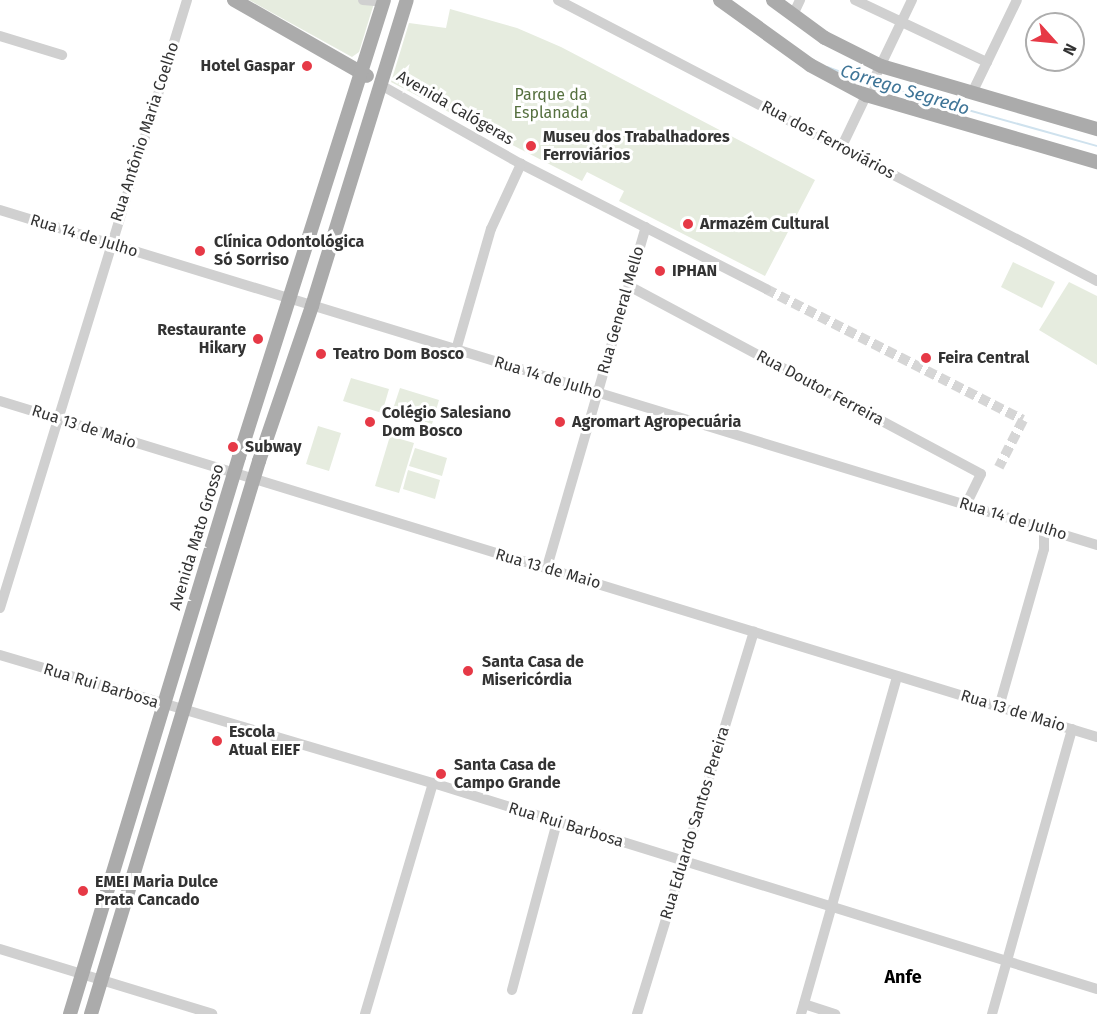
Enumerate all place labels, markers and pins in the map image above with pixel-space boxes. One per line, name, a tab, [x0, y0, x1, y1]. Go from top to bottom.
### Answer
place label: Hotel Gaspar	[201, 56, 295, 76]
marker: Hotel Gaspar	[300, 59, 314, 73]
place label: Museu dos Trabalhadores Ferroviários	[543, 127, 730, 165]
marker: Museu dos Trabalhadores Ferroviários	[524, 139, 538, 153]
place label: Armazém Cultural	[700, 214, 829, 234]
marker: Armazém Cultural	[681, 217, 695, 231]
place label: Clínica Odontológica Só Sorriso	[214, 232, 364, 270]
marker: Clínica Odontológica Só Sorriso	[191, 242, 209, 260]
place label: IPHAN	[672, 261, 717, 281]
marker: IPHAN	[653, 264, 667, 278]
place label: Restaurante Hikary	[157, 320, 246, 358]
marker: Restaurante Hikary	[251, 332, 265, 346]
place label: Teatro Dom Bosco	[333, 344, 464, 364]
marker: Teatro Dom Bosco	[314, 347, 328, 361]
place label: Feira Central	[938, 348, 1029, 368]
marker: Feira Central	[919, 351, 933, 365]
place label: Colégio Salesiano Dom Bosco	[382, 403, 511, 441]
place label: Agromart Agropecuária	[572, 412, 741, 432]
marker: Colégio Salesiano Dom Bosco	[363, 415, 377, 429]
marker: Agromart Agropecuária	[553, 415, 567, 429]
place label: Subway	[245, 437, 301, 457]
marker: Subway	[226, 440, 240, 454]
place label: Santa Casa de Misericórdia	[482, 652, 584, 690]
marker: Santa Casa de Misericórdia	[459, 662, 477, 680]
place label: Escola Atual EIEF	[229, 722, 300, 760]
marker: Escola Atual EIEF	[210, 734, 224, 748]
place label: Santa Casa de Campo Grande	[454, 755, 561, 793]
marker: Santa Casa de Campo Grande	[432, 765, 450, 783]
place label: EMEI Maria Dulce Prata Cancado	[95, 872, 218, 910]
marker: EMEI Maria Dulce Prata Cancado	[76, 884, 90, 898]

